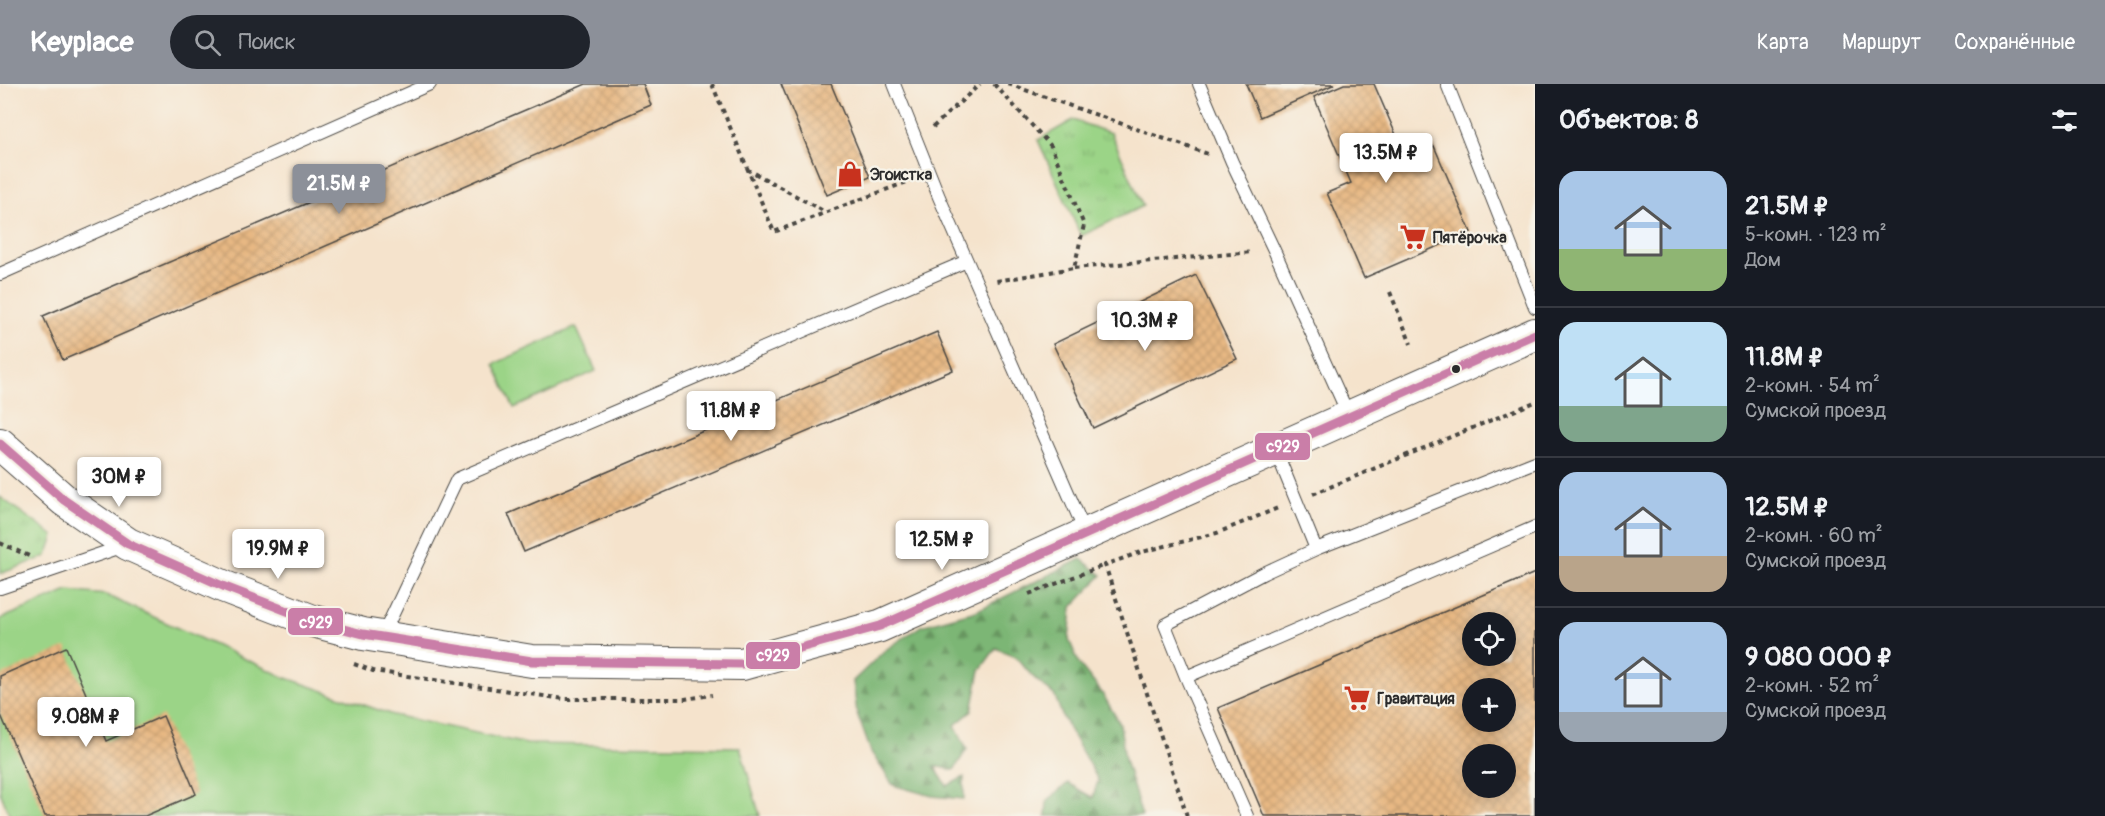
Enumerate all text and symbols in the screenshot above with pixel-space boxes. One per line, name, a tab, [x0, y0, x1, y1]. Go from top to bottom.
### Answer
search box	[170, 15, 590, 69]
text: Keyplace	[30, 25, 134, 60]
icon: search	[191, 26, 224, 59]
text: Поиск	[239, 28, 296, 56]
text: Карта	[1757, 29, 1809, 56]
text: Маршрут	[1842, 29, 1921, 56]
text: Сохранённые	[1954, 29, 2075, 56]
text: Объектов: 8	[1559, 104, 1698, 136]
icon: filters	[2048, 104, 2081, 137]
pin: 13.5M ₽	[1331, 133, 1441, 184]
text: 13.5M ₽	[1354, 140, 1418, 165]
shop icon: Эгоистка	[835, 159, 865, 189]
pin: 21.5M ₽	[284, 164, 394, 215]
place label: Эгоистка	[870, 165, 933, 185]
text: 21.5M ₽	[307, 171, 371, 196]
text: 21.5M ₽	[1745, 190, 1829, 222]
icon: home	[1607, 195, 1679, 267]
supermarket icon: Пятёрочка	[1398, 222, 1428, 252]
text: 5-комн. · 123 m²	[1745, 222, 1887, 247]
place label: Пятёрочка	[1433, 228, 1507, 248]
text: Дом	[1745, 247, 1781, 272]
pin: 10.3M ₽	[1090, 301, 1200, 352]
text: 10.3M ₽	[1111, 308, 1179, 333]
text: 11.8M ₽	[1745, 341, 1824, 373]
icon: home	[1607, 346, 1679, 418]
unlabelled marker	[1450, 363, 1462, 375]
text: 2-комн. · 54 m²	[1745, 373, 1880, 398]
pin: 11.8M ₽	[676, 391, 786, 442]
text: 11.8M ₽	[701, 398, 761, 423]
text: Сумской проезд	[1745, 398, 1886, 423]
line badge: с929	[1254, 432, 1311, 461]
text: с929	[1265, 437, 1300, 457]
pin: 30M ₽	[77, 457, 161, 508]
text: 30M ₽	[91, 464, 147, 489]
text: 12.5M ₽	[1745, 491, 1829, 523]
icon: home	[1607, 496, 1679, 568]
pin: 12.5M ₽	[887, 520, 997, 571]
text: 2-комн. · 60 m²	[1745, 523, 1883, 548]
text: 12.5M ₽	[910, 527, 974, 552]
pin: 19.9M ₽	[223, 529, 333, 580]
text: 19.9M ₽	[246, 536, 310, 561]
text: Сумской проезд	[1745, 548, 1886, 573]
line badge: с929	[287, 607, 344, 636]
map controls	[1462, 612, 1516, 798]
button: locate	[1462, 612, 1516, 666]
text: с929	[298, 613, 333, 633]
line badge: с929	[745, 641, 801, 670]
text: 9 080 000 ₽	[1745, 641, 1893, 673]
text: с929	[755, 646, 790, 666]
icon: home	[1607, 646, 1679, 718]
text: 2-комн. · 52 m²	[1745, 673, 1879, 698]
button: +	[1462, 678, 1516, 732]
supermarket icon: Гравитация	[1342, 683, 1372, 713]
place label: Гравитация	[1377, 689, 1455, 709]
pin: 9.08M ₽	[31, 697, 141, 748]
text: Сумской проезд	[1745, 698, 1886, 723]
text: 9.08M ₽	[51, 704, 121, 729]
button: −	[1462, 744, 1516, 798]

